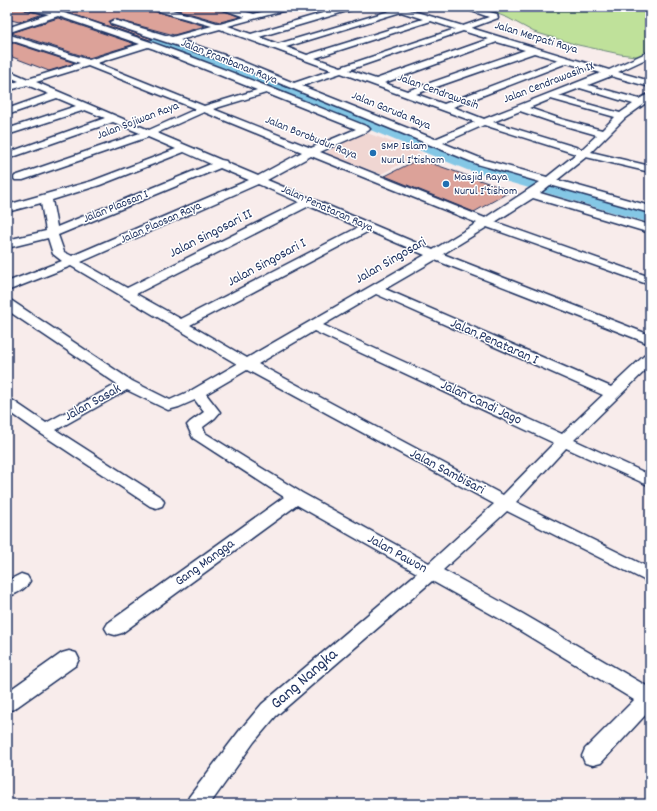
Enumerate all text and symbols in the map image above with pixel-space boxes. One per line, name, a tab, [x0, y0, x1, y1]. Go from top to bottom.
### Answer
street label: Jalan Merpati Raya	[492, 17, 580, 59]
street label: Jalan Prambanan Raya	[178, 35, 280, 89]
street label: Jalan Cendrawasih IX	[501, 58, 597, 108]
street label: Jalan Cendrawasih	[395, 69, 481, 115]
street label: Jalan Garuda Raya	[349, 87, 433, 135]
street label: Jalan Sojiwan Raya	[95, 97, 182, 144]
street label: Jalan Borobudur Raya	[262, 112, 360, 164]
place label: SMP Islam Nurul I'tishom	[381, 138, 444, 169]
marker: SMP Islam Nurul I'tishom	[368, 148, 378, 158]
place label: Masjid Raya Nurul I'tishom	[454, 169, 517, 200]
marker: Masjid Raya Nurul I'tishom	[441, 179, 451, 189]
street label: Jalan Penataran Raya	[278, 181, 376, 237]
street label: Jalan Plaosan I	[81, 186, 151, 228]
street label: Jalan Plaosan Raya	[118, 197, 205, 248]
street label: Jalan Singosari II	[166, 204, 257, 264]
street label: Jalan Singosari	[352, 232, 431, 289]
street label: Jalan Singosari I	[224, 234, 310, 292]
street label: Jalan Penataran I	[447, 314, 542, 371]
street label: Jalan Candi Jago	[437, 375, 525, 431]
street label: Jalan Sasak	[61, 379, 125, 427]
street label: Jalan Sambisari	[406, 444, 488, 500]
street label: Jalan Pawon	[363, 529, 431, 579]
street label: Gang Mangga	[171, 534, 239, 592]
street label: Gang Nangka	[266, 643, 345, 716]

